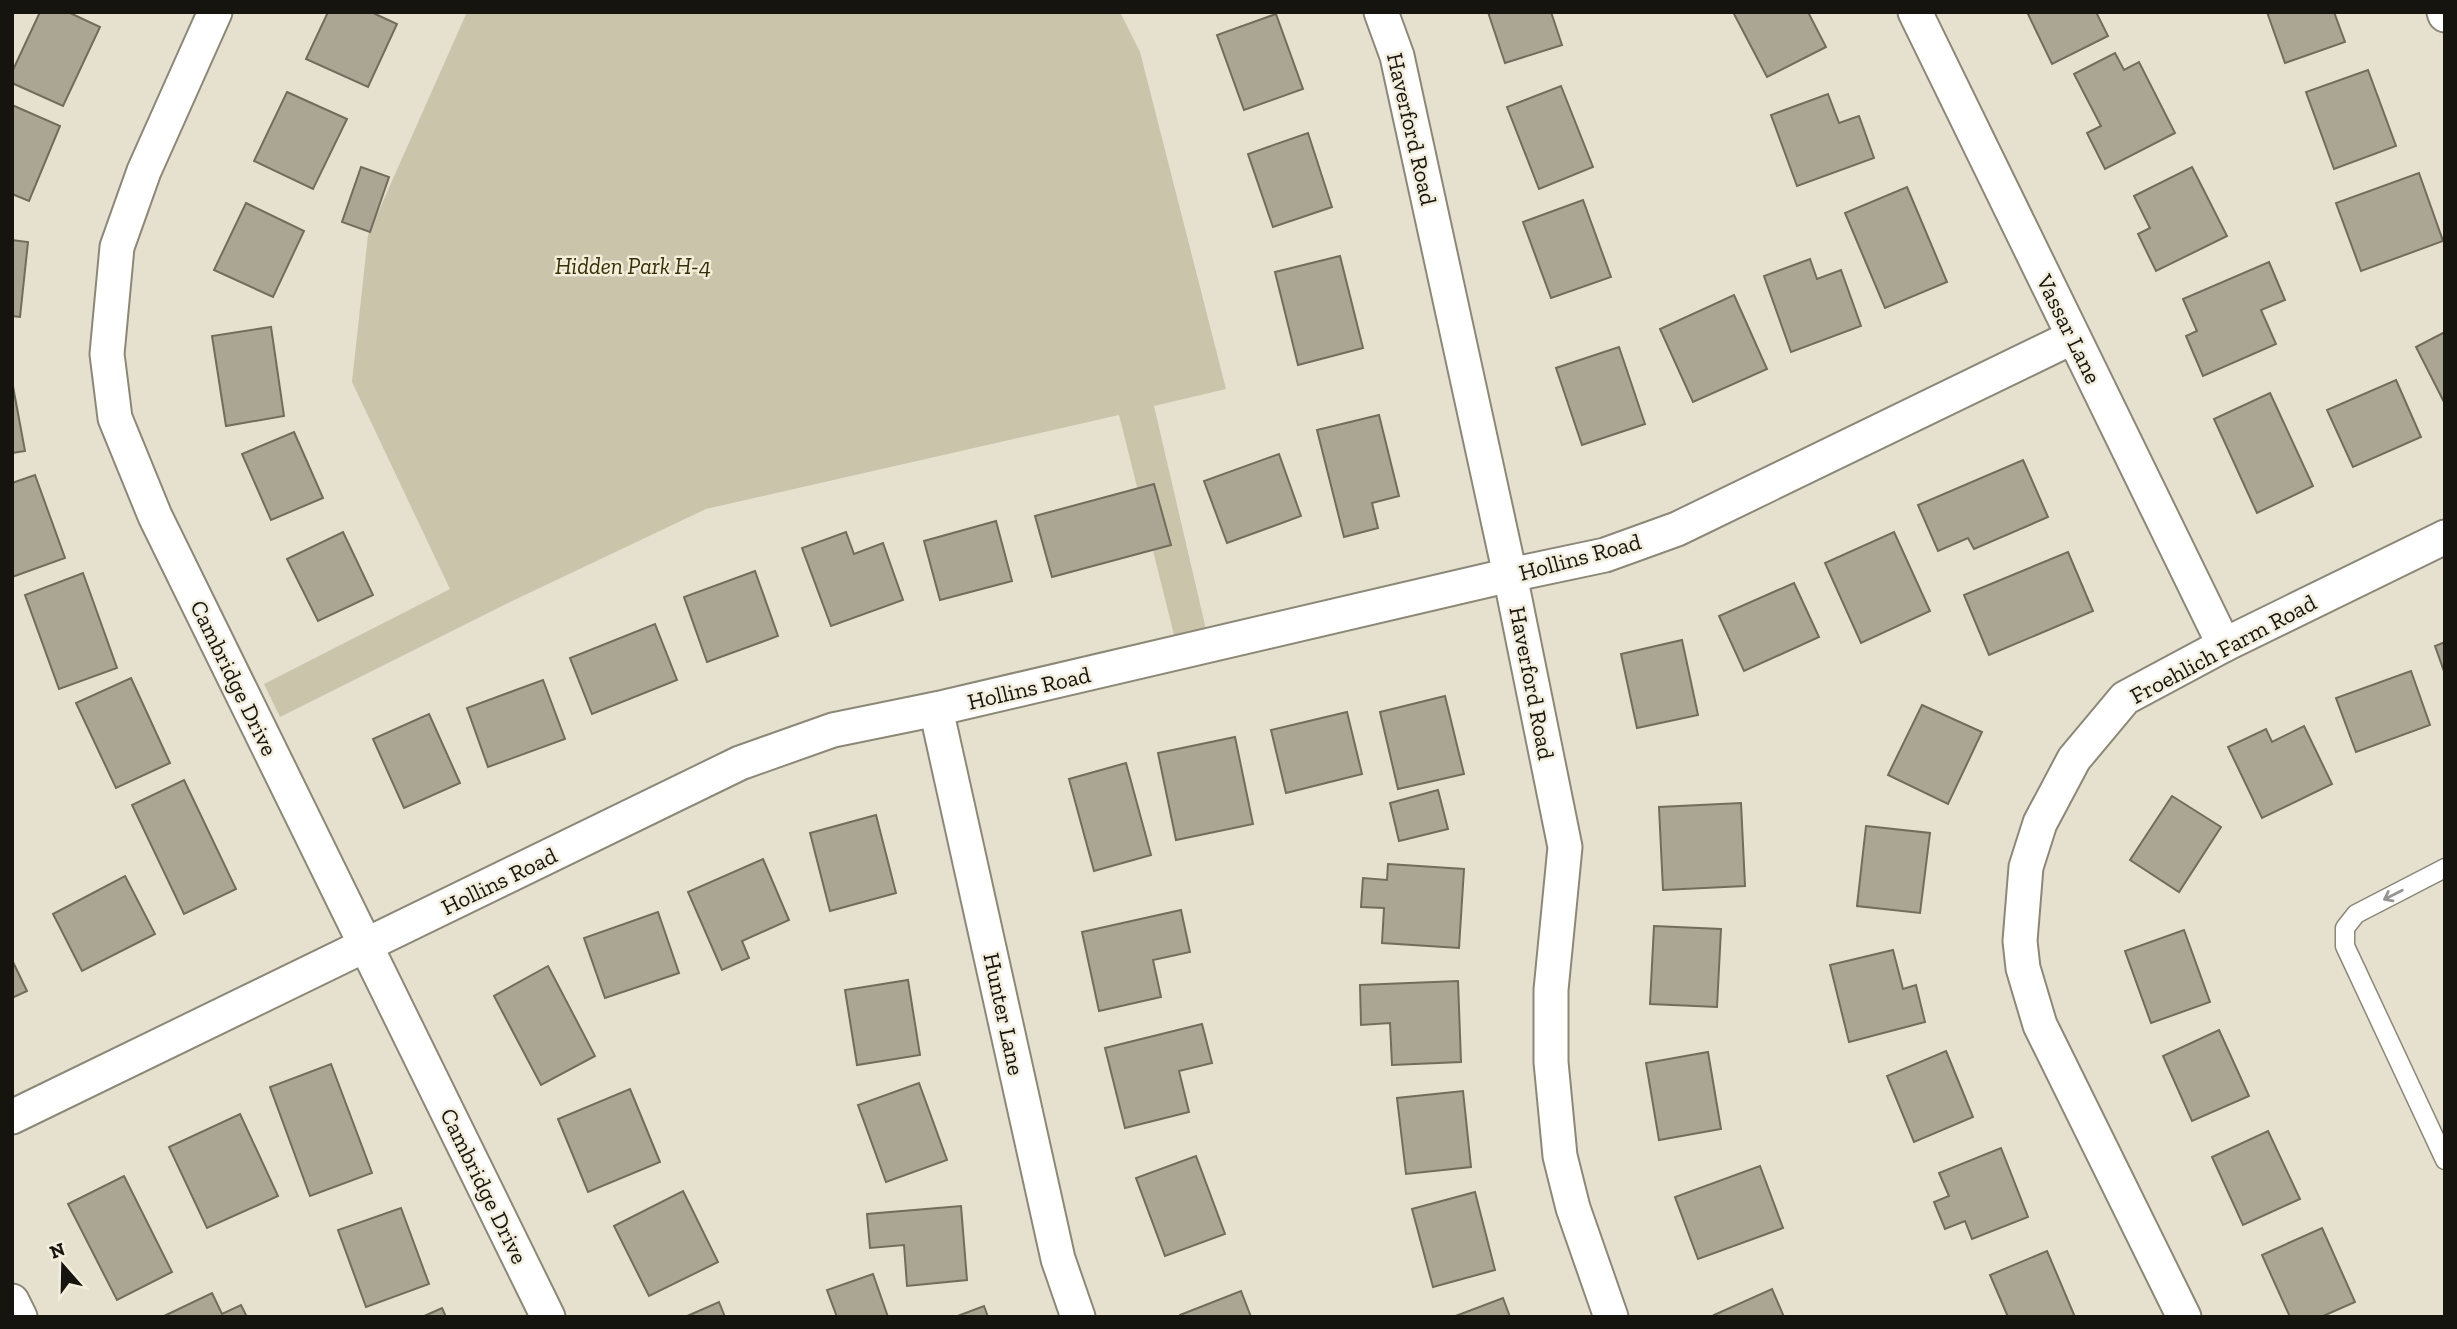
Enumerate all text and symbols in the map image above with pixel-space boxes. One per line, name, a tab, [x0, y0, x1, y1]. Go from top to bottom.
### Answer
street label: Haverford Road	[1381, 50, 1443, 208]
park label: Hidden Park H-4	[555, 252, 711, 280]
street label: Vassar Lane	[2030, 269, 2107, 388]
street label: Hollins Road	[1516, 527, 1644, 587]
street label: Froehlich Farm Road	[2125, 588, 2321, 710]
street label: Cambridge Drive	[184, 596, 284, 760]
street label: Haverford Road	[1503, 604, 1561, 762]
street label: Hollins Road	[965, 660, 1094, 716]
street label: Hollins Road	[437, 841, 562, 921]
one-way arrow	[2383, 889, 2404, 903]
street label: Hunter Lane	[977, 950, 1031, 1078]
street label: Cambridge Drive	[434, 1104, 534, 1268]
north arrow	[28, 1231, 98, 1301]
text: N	[47, 1237, 68, 1264]

